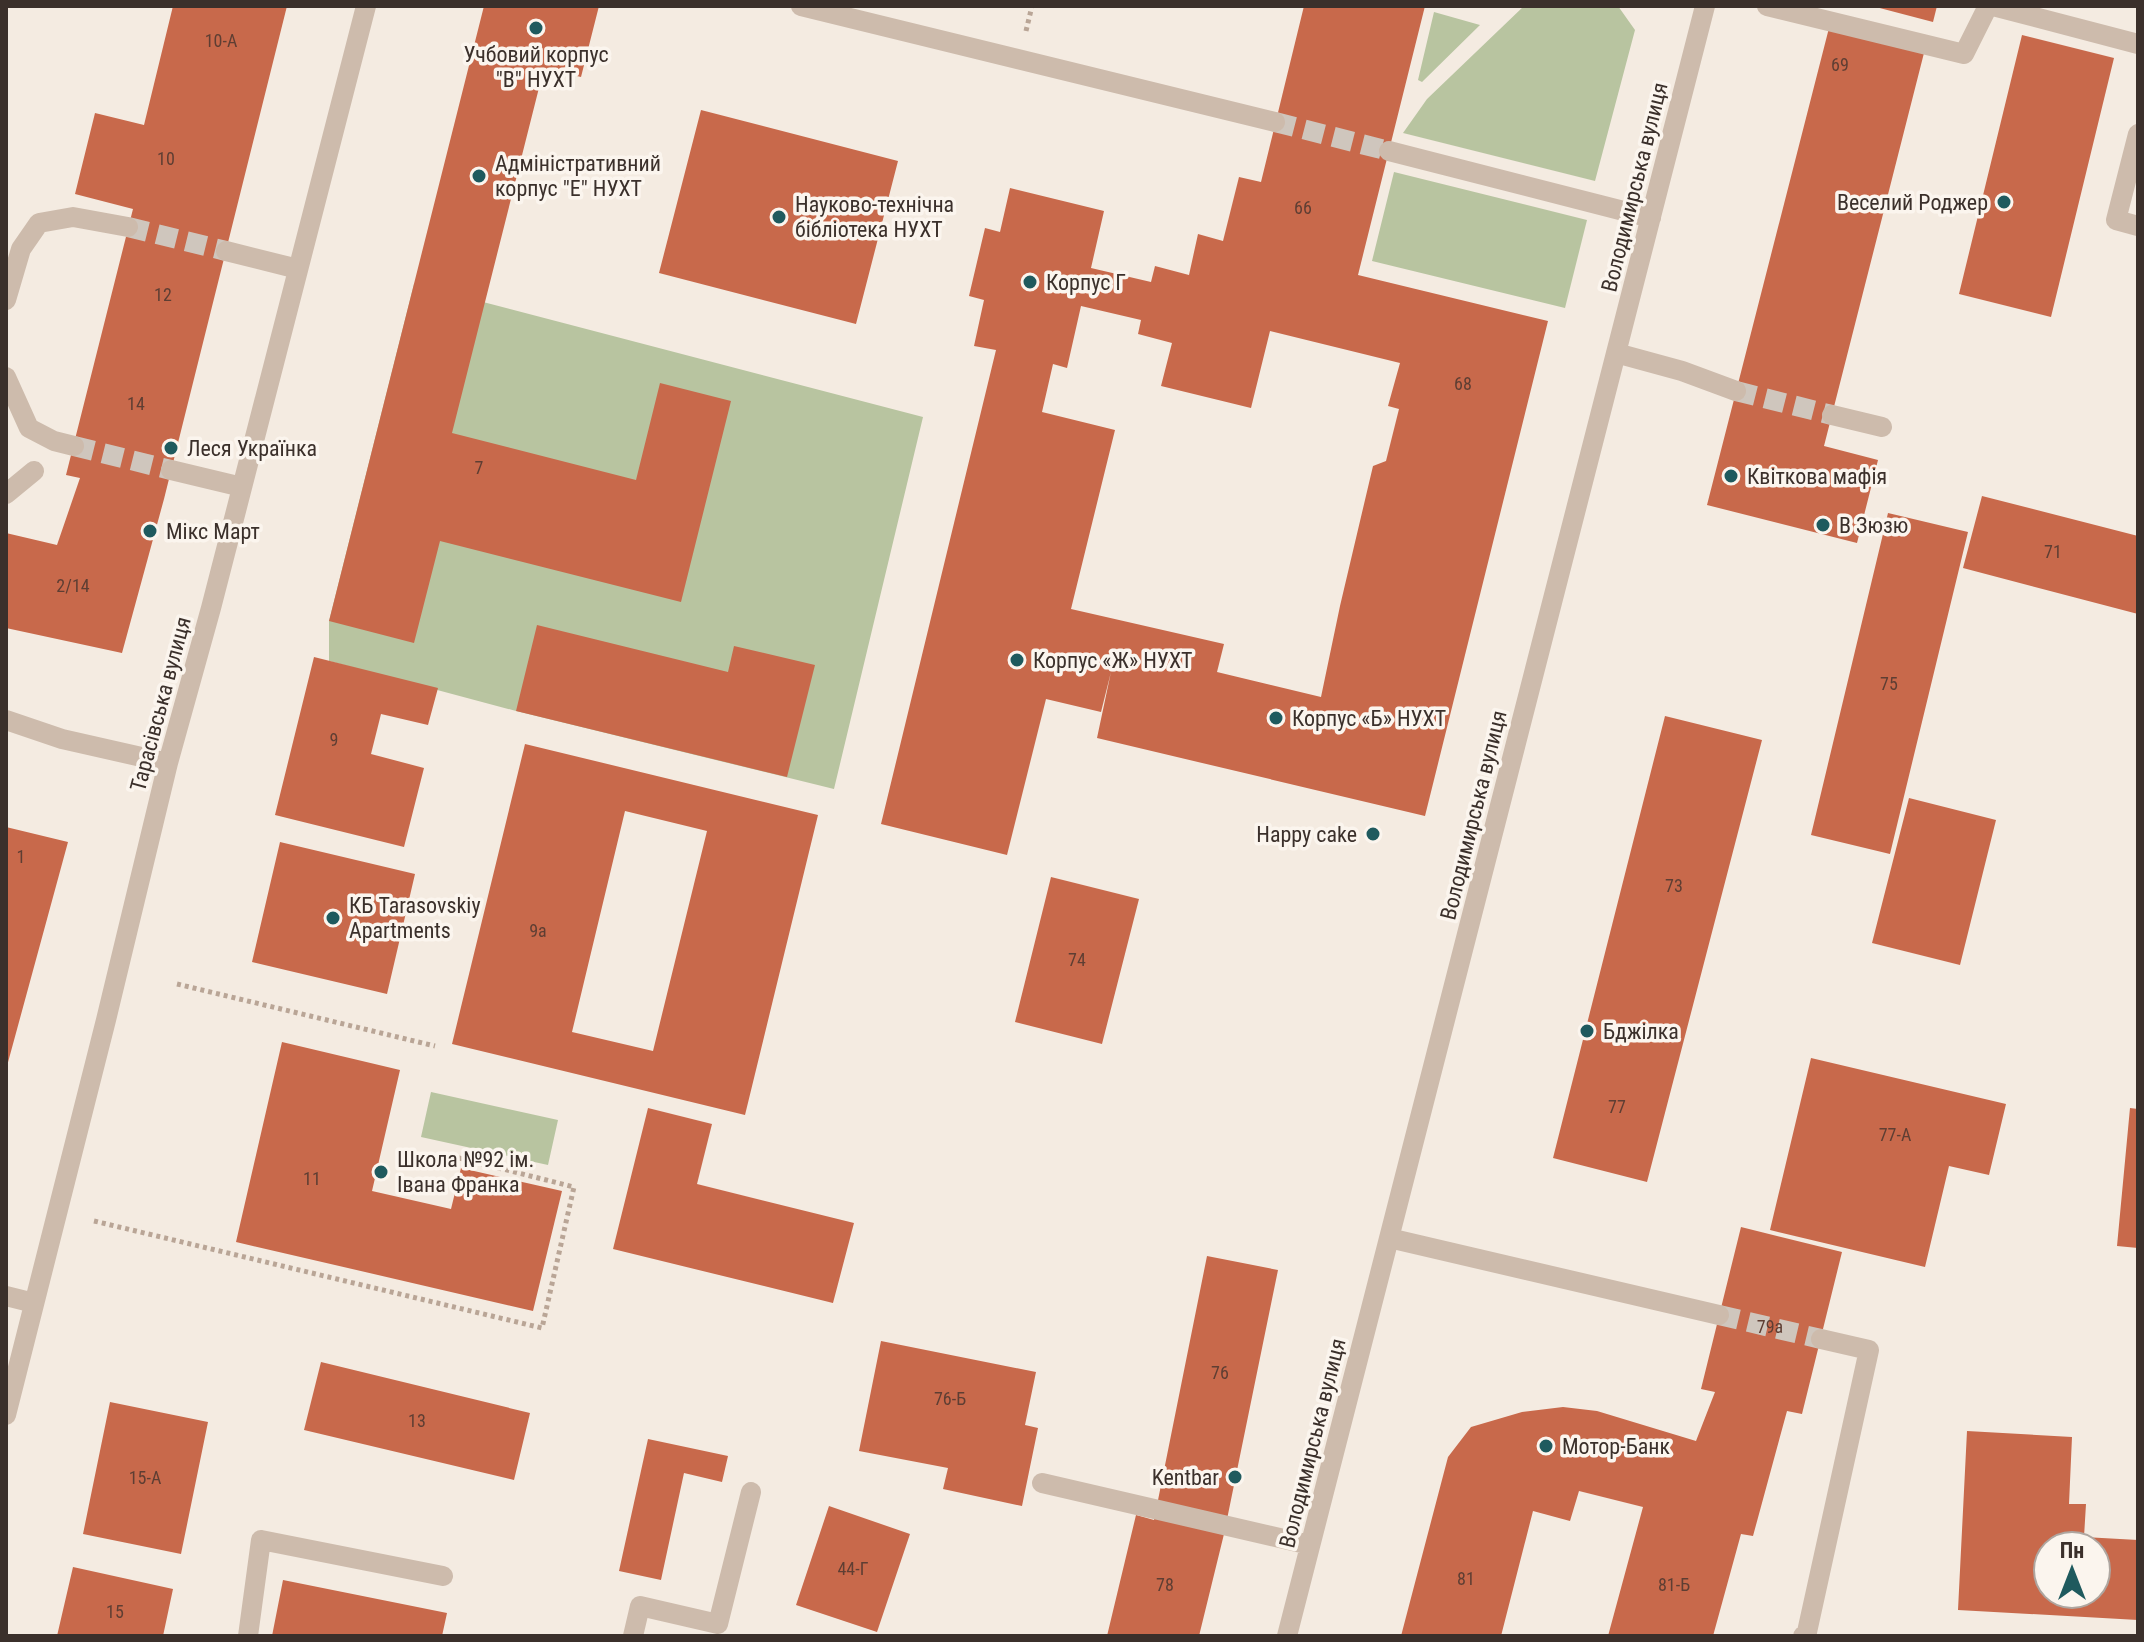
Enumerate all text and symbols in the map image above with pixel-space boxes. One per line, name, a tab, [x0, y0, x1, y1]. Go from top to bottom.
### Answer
marker: Учбовий корпус "В" НУХТ	[527, 19, 545, 37]
house number: 10-А	[205, 30, 238, 51]
place label: Учбовий корпус "В" НУХТ	[463, 42, 609, 92]
house number: 69	[1831, 54, 1849, 75]
street label: Володимирська вулиця	[1596, 80, 1673, 294]
house number: 10	[157, 148, 175, 169]
place label: Адміністративний корпус "Е" НУХТ	[495, 151, 661, 201]
marker: Адміністративний корпус "Е" НУХТ	[470, 167, 488, 185]
place label: Веселий Роджер	[1837, 190, 1988, 215]
place label: Науково-технічна бібліотека НУХТ	[795, 192, 954, 242]
marker: Веселий Роджер	[1995, 193, 2013, 211]
house number: 66	[1294, 197, 1312, 218]
marker: Науково-технічна бібліотека НУХТ	[770, 208, 788, 226]
place label: Корпус Г	[1046, 270, 1126, 295]
marker: Корпус Г	[1021, 273, 1039, 291]
house number: 12	[154, 284, 172, 305]
house number: 68	[1454, 373, 1472, 394]
house number: 14	[127, 393, 145, 414]
place label: Леся Українка	[187, 436, 317, 461]
marker: Леся Українка	[162, 439, 180, 457]
house number: 7	[475, 457, 484, 478]
place label: Квіткова мафія	[1747, 464, 1887, 489]
marker: Квіткова мафія	[1722, 467, 1740, 485]
place label: В Зюзю	[1839, 513, 1908, 538]
marker: В Зюзю	[1814, 516, 1832, 534]
place label: Мікс Март	[166, 519, 260, 544]
marker: Мікс Март	[141, 522, 159, 540]
house number: 71	[2044, 541, 2062, 562]
house number: 2/14	[56, 575, 90, 596]
street label: Тарасівська вулиця	[125, 614, 196, 794]
place label: Корпус «Ж» НУХТ	[1033, 648, 1193, 673]
marker: Корпус «Ж» НУХТ	[1008, 651, 1026, 669]
house number: 75	[1880, 673, 1898, 694]
place label: Корпус «Б» НУХТ	[1292, 706, 1446, 731]
street label: Володимирська вулиця	[1435, 708, 1512, 922]
marker: Корпус «Б» НУХТ	[1267, 709, 1285, 727]
house number: 9	[330, 729, 338, 750]
place label: Happy cake	[1256, 822, 1357, 847]
marker: Happy cake	[1364, 825, 1382, 843]
house number: 1	[17, 846, 25, 867]
house number: 73	[1665, 875, 1683, 896]
place label: КБ Tarasovskiy Apartments	[349, 893, 481, 943]
marker: КБ Tarasovskiy Apartments	[324, 909, 342, 927]
house number: 9а	[529, 920, 547, 941]
house number: 74	[1068, 949, 1086, 970]
place label: Бджілка	[1603, 1019, 1679, 1044]
marker: Бджілка	[1578, 1022, 1596, 1040]
house number: 77	[1608, 1096, 1626, 1117]
house number: 77-А	[1879, 1124, 1912, 1145]
place label: Школа №92 ім. Івана Франка	[397, 1147, 534, 1197]
marker: Школа №92 ім. Івана Франка	[372, 1163, 390, 1181]
house number: 11	[303, 1168, 321, 1189]
house number: 79а	[1757, 1316, 1783, 1337]
street label: Володимирська вулиця	[1274, 1336, 1351, 1550]
house number: 76	[1211, 1362, 1229, 1383]
house number: 76-Б	[934, 1388, 966, 1409]
house number: 13	[408, 1410, 426, 1431]
place label: Мотор-Банк	[1562, 1434, 1671, 1459]
marker: Мотор-Банк	[1537, 1437, 1555, 1455]
place label: Kentbar	[1152, 1465, 1219, 1490]
house number: 15-А	[129, 1467, 162, 1488]
marker: Kentbar	[1226, 1468, 1244, 1486]
north arrow	[2032, 1530, 2112, 1610]
text: Пн	[2060, 1538, 2084, 1563]
house number: 44-Г	[837, 1558, 869, 1579]
house number: 81	[1457, 1568, 1475, 1589]
house number: 78	[1156, 1574, 1174, 1595]
house number: 81-Б	[1658, 1574, 1690, 1595]
house number: 15	[106, 1601, 124, 1622]

